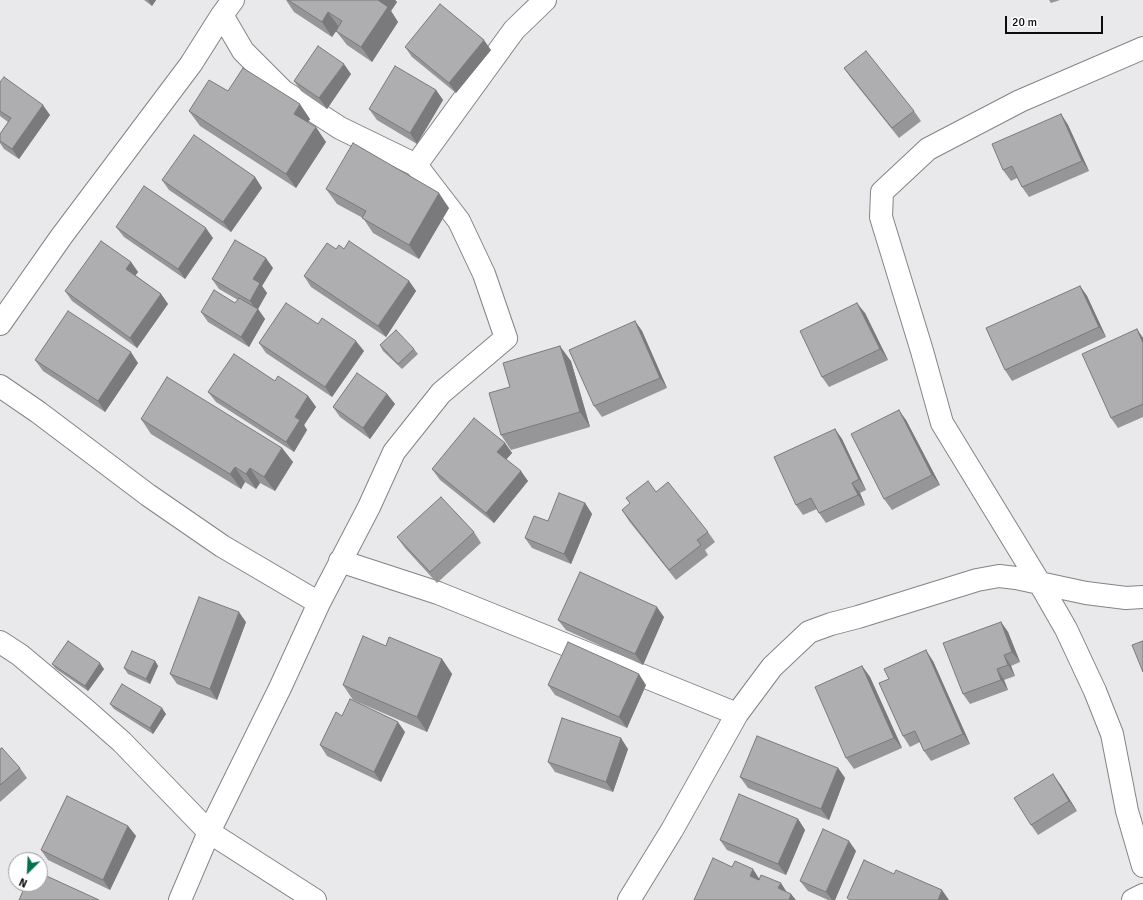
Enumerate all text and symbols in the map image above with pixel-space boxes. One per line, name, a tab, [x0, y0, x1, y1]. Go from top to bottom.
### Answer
scale bar	[1007, 8, 1105, 34]
text: 20 m	[1012, 15, 1037, 30]
north arrow	[8, 852, 48, 892]
text: N	[17, 875, 29, 890]

